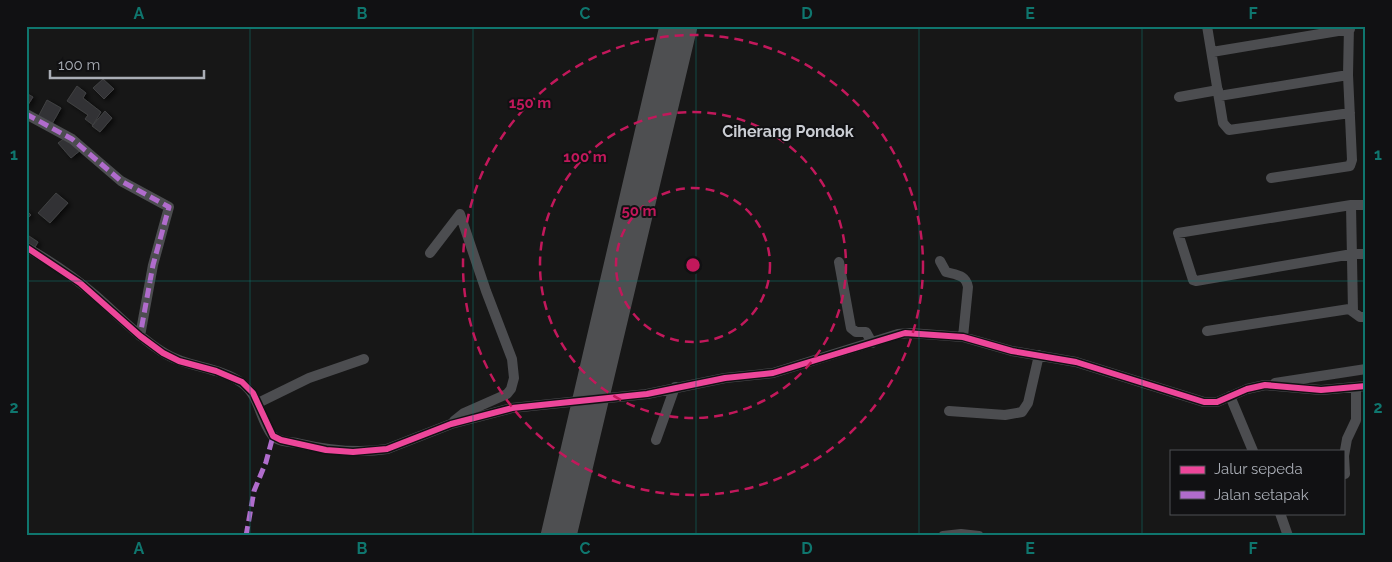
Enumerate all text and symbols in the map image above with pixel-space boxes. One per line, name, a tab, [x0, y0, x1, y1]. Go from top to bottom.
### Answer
text: A	[134, 4, 145, 23]
text: B	[357, 4, 368, 23]
text: C	[580, 4, 591, 23]
text: D	[801, 4, 813, 23]
text: E	[1025, 4, 1035, 23]
text: F	[1248, 4, 1258, 23]
scale bar	[50, 48, 204, 80]
text: 100 m	[58, 56, 100, 74]
text: 150 m	[509, 94, 551, 112]
district label: Ciherang Pondok	[722, 122, 854, 141]
text: 1	[10, 145, 18, 164]
text: 1	[1374, 145, 1382, 164]
text: 100 m	[563, 148, 607, 166]
text: 50 m	[621, 202, 657, 220]
centre of rings	[684, 256, 702, 274]
text: 2	[9, 398, 19, 417]
text: 2	[1373, 398, 1383, 417]
legend	[1170, 450, 1344, 514]
text: Jalur sepeda	[1214, 460, 1303, 478]
text: Jalan setapak	[1214, 486, 1309, 504]
text: A	[134, 539, 145, 558]
text: B	[357, 539, 368, 558]
text: C	[580, 539, 591, 558]
text: D	[801, 539, 813, 558]
text: E	[1025, 539, 1035, 558]
text: F	[1248, 539, 1258, 558]

